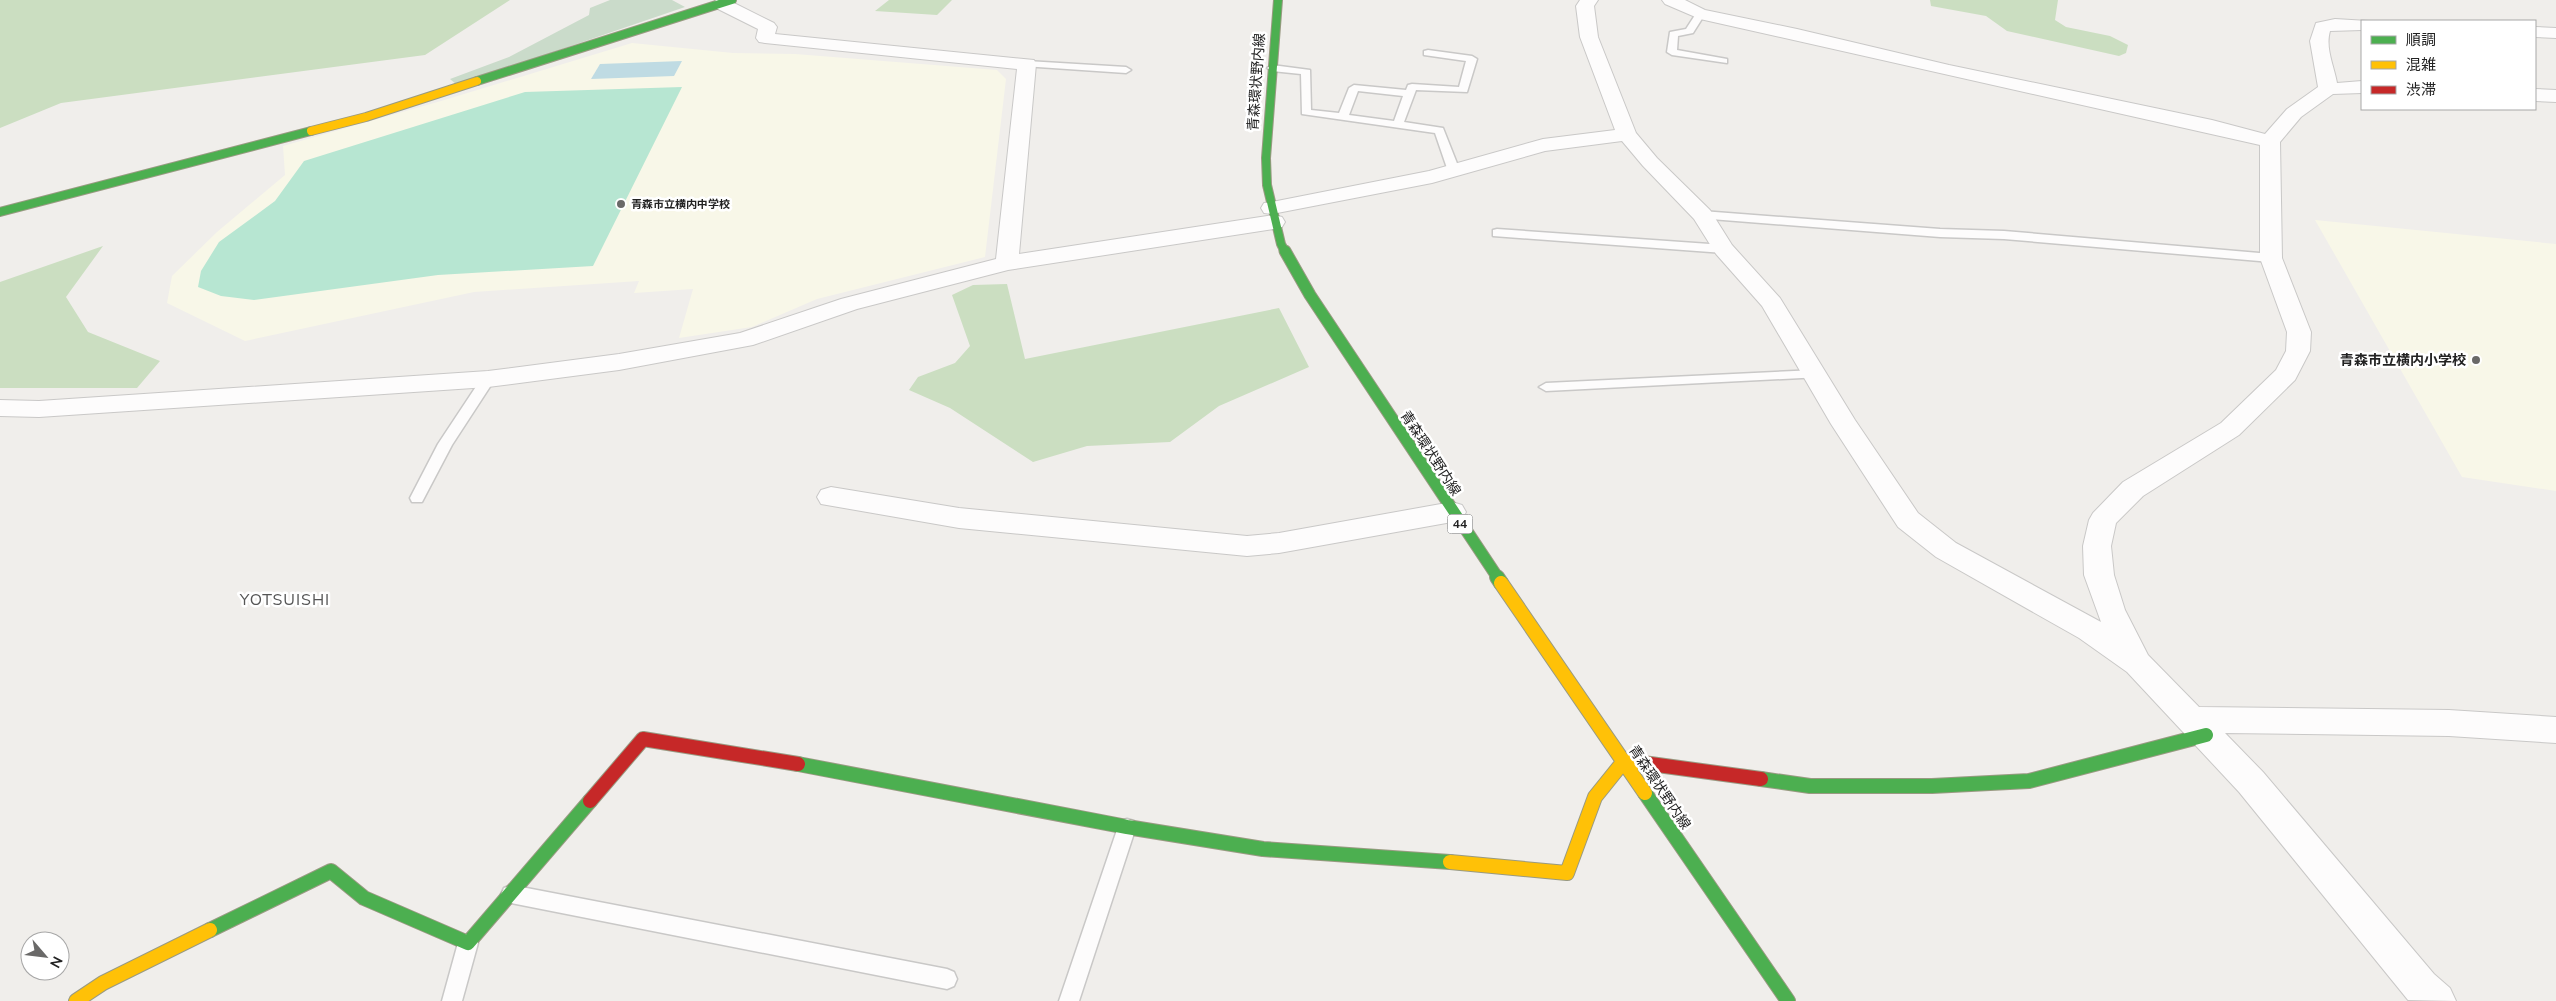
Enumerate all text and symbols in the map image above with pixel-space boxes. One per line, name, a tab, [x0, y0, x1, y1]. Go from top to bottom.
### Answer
legend	[2361, 20, 2536, 110]
text: 順調	[2406, 30, 2436, 50]
street label: 青森環状野内線	[1244, 32, 1269, 132]
text: 混雑	[2406, 55, 2436, 75]
text: 渋滞	[2406, 80, 2436, 100]
place label: 青森市立横内中学校	[631, 197, 730, 212]
marker: 青森市立横内中学校	[615, 198, 627, 210]
place label: 青森市立横内小学校	[2340, 351, 2466, 370]
marker: 青森市立横内小学校	[2470, 354, 2482, 366]
street label: 青森環状野内線	[1396, 407, 1465, 500]
road number: 44	[1448, 514, 1472, 534]
district label: YOTSUISHI	[239, 589, 330, 611]
street label: 青森環状野内線	[1624, 741, 1695, 833]
north arrow	[20, 931, 70, 981]
text: N	[45, 953, 67, 971]

